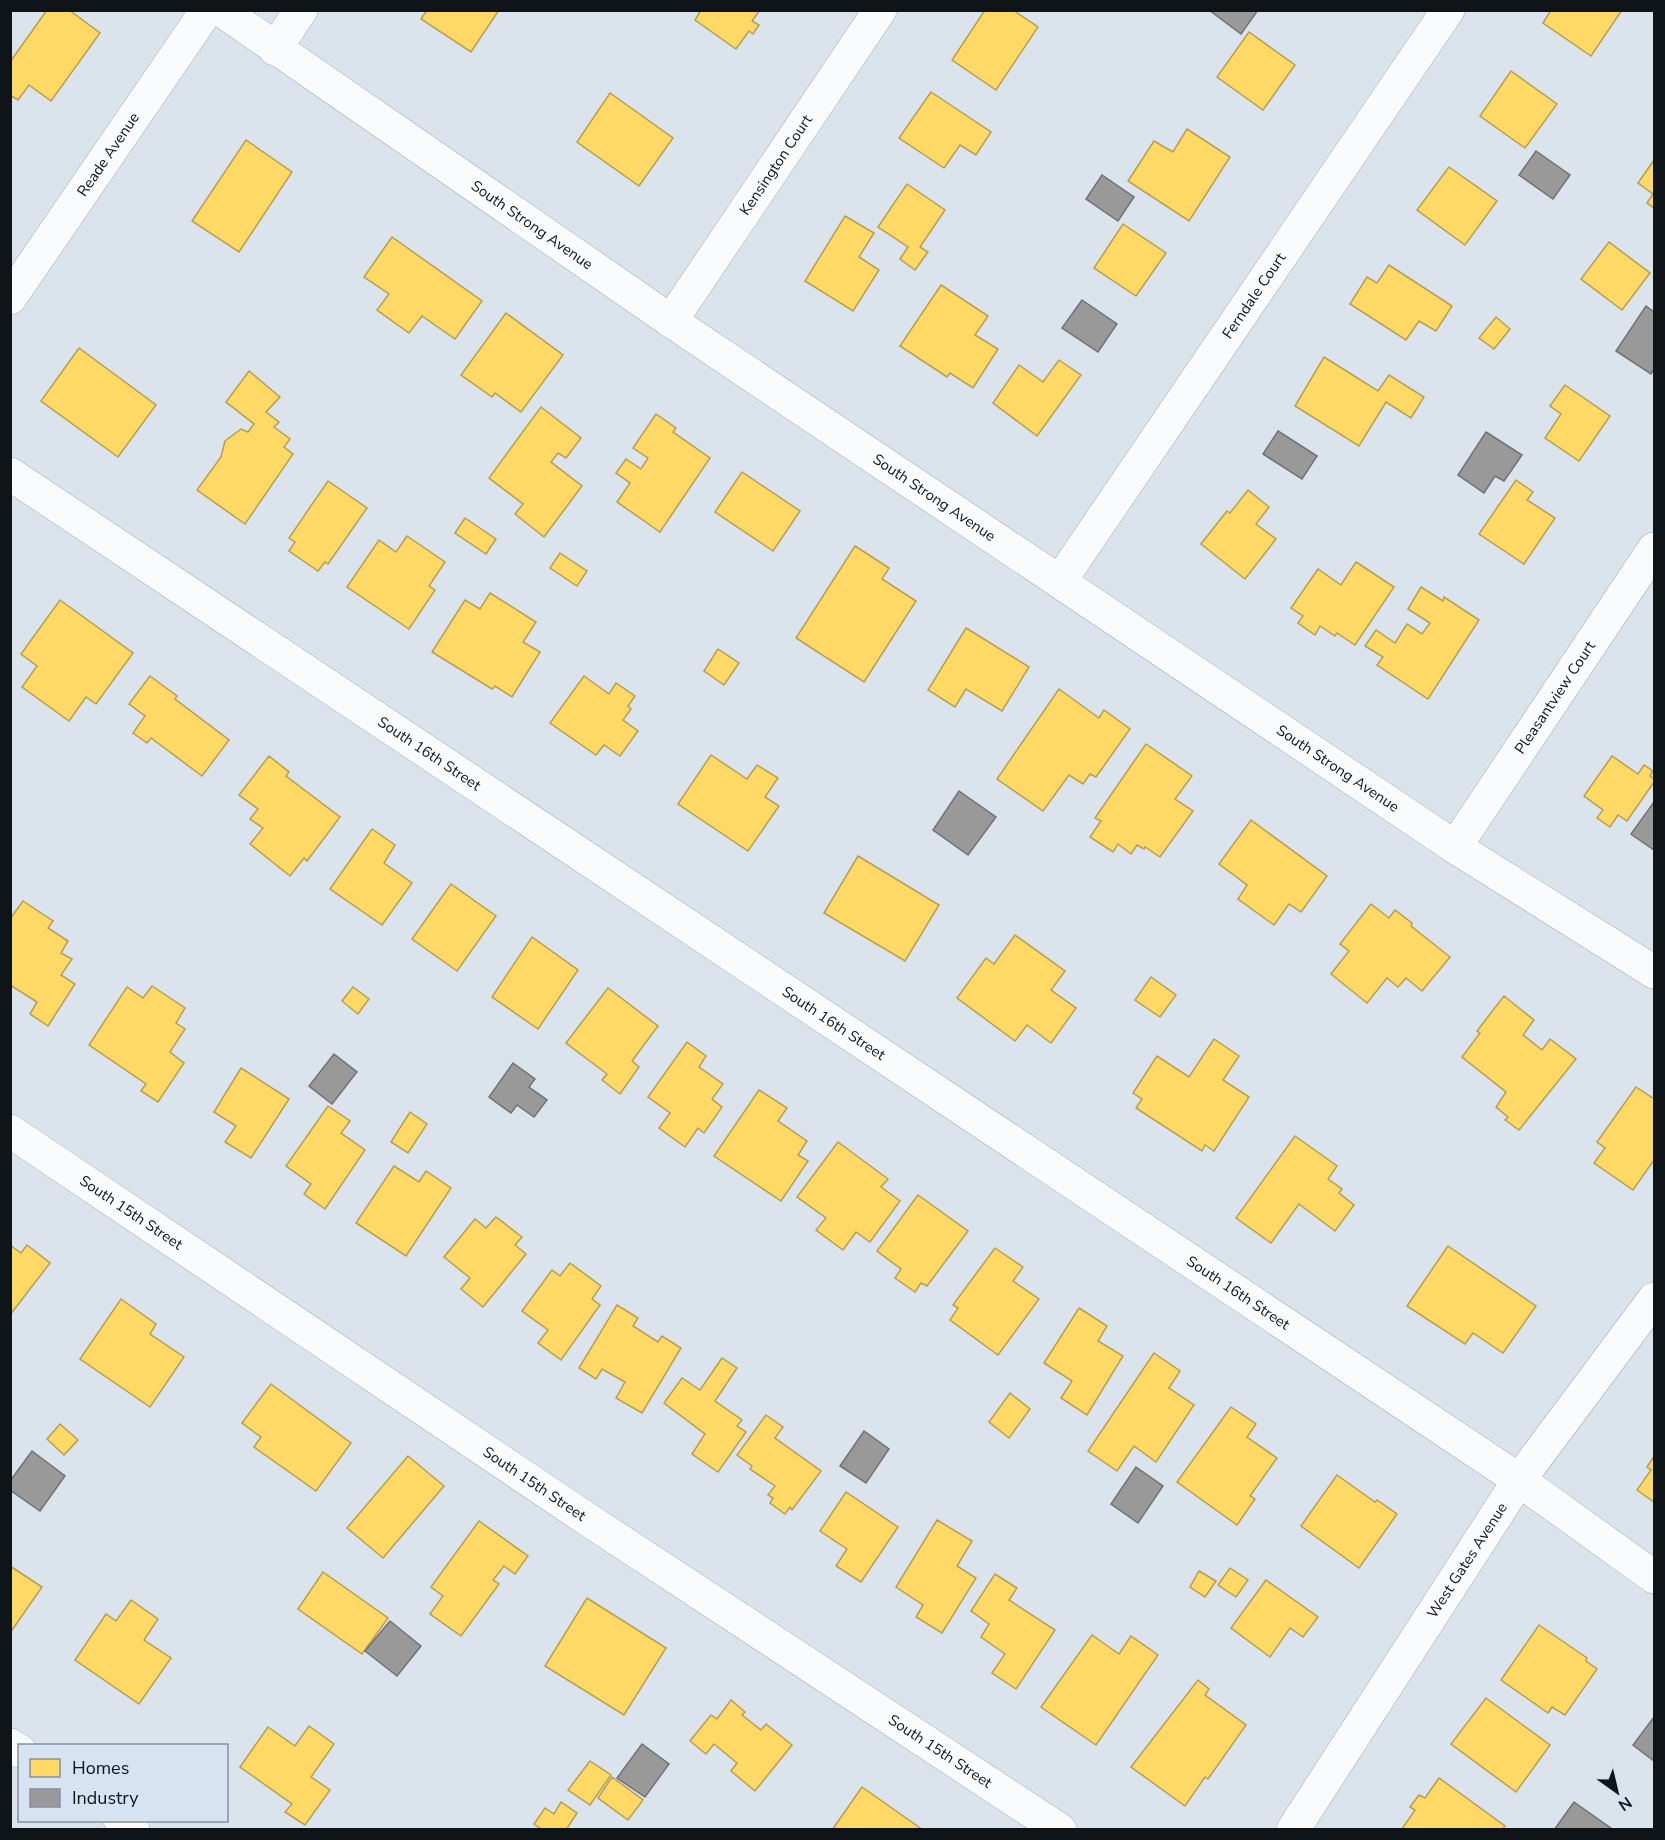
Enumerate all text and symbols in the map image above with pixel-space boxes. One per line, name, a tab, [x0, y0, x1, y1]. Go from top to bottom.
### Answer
street label: Reade Avenue	[72, 108, 144, 200]
street label: Kensington Court	[735, 110, 817, 219]
street label: South Strong Avenue	[467, 176, 597, 274]
street label: Ferndale Court	[1217, 248, 1291, 343]
street label: South Strong Avenue	[869, 449, 1000, 546]
street label: Pleasantview Court	[1510, 636, 1600, 758]
street label: South 16th Street	[374, 712, 486, 796]
street label: South Strong Avenue	[1272, 720, 1403, 817]
street label: South 16th Street	[778, 981, 890, 1065]
street label: South 15th Street	[76, 1171, 187, 1255]
street label: South 16th Street	[1182, 1251, 1294, 1335]
street label: South 15th Street	[479, 1442, 591, 1526]
street label: West Gates Avenue	[1422, 1499, 1512, 1622]
street label: South 15th Street	[884, 1710, 997, 1793]
legend	[18, 1744, 228, 1822]
text: Homes	[72, 1756, 129, 1780]
north arrow	[1587, 1762, 1647, 1822]
text: Industry	[72, 1786, 139, 1810]
text: N	[1614, 1791, 1636, 1816]

